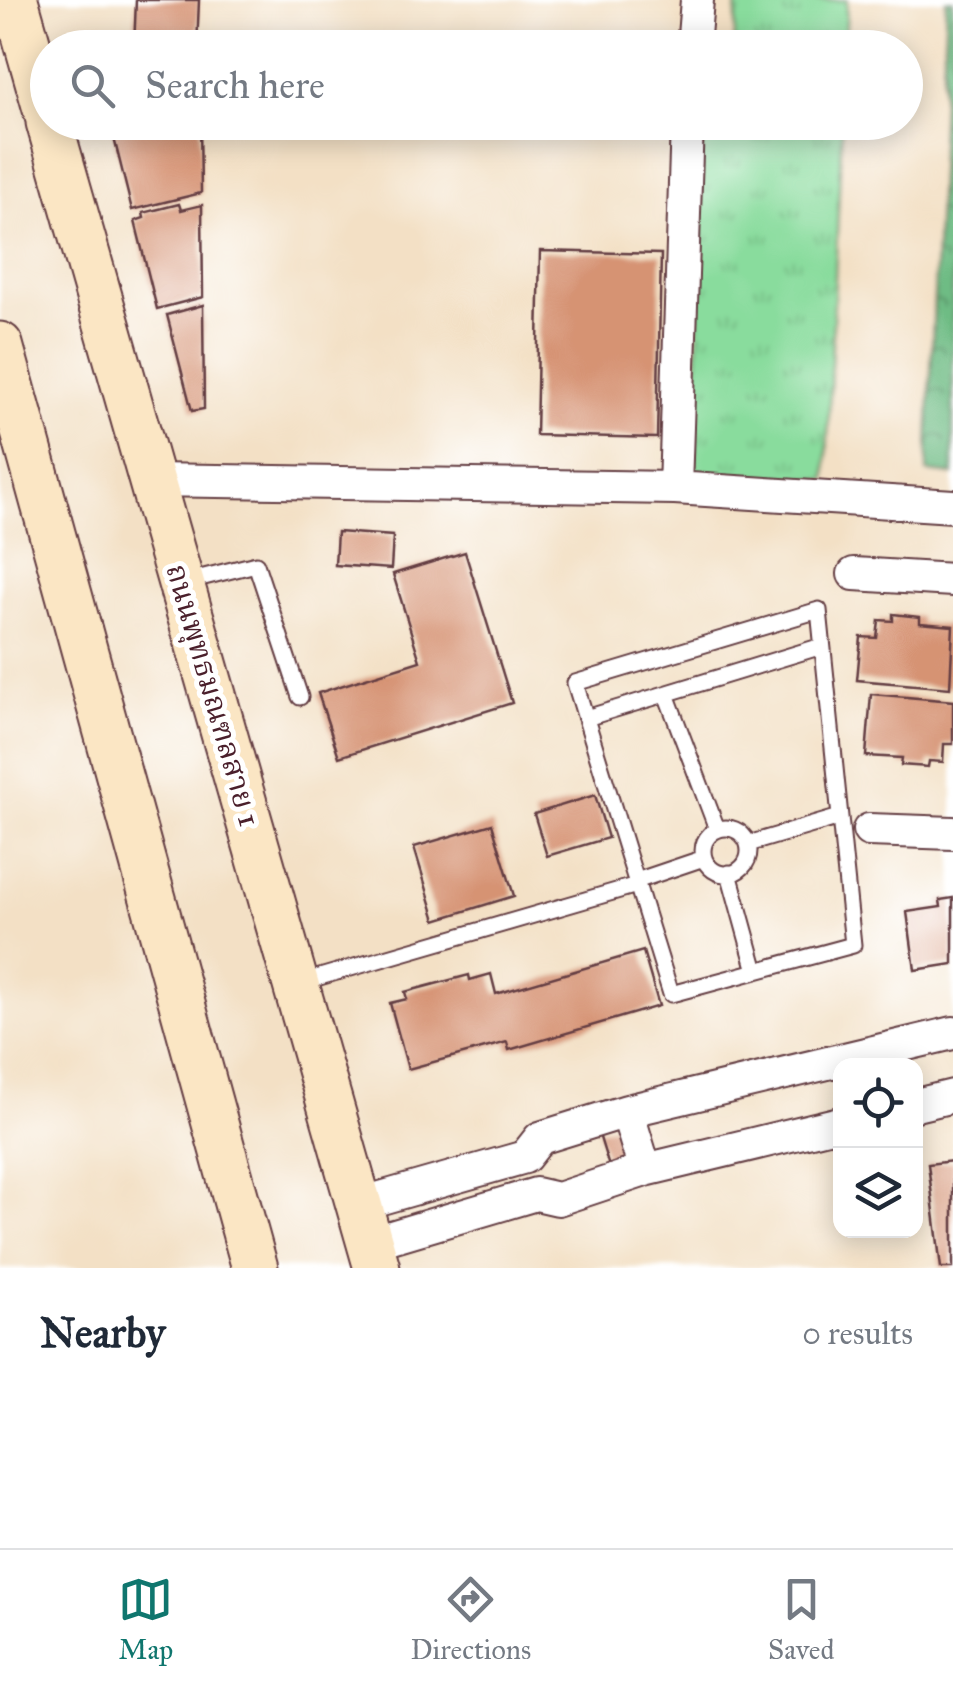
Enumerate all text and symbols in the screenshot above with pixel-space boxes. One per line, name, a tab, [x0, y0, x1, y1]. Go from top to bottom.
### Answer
search box	[30, 30, 923, 140]
icon: search	[65, 58, 120, 113]
text: Search here	[145, 62, 325, 108]
street label: ถนนพุทธมณฑลสาย 1	[157, 560, 268, 831]
map controls	[833, 1058, 923, 1238]
button: locate	[833, 1058, 923, 1148]
button: layers	[833, 1148, 923, 1238]
text: Nearby	[40, 1307, 165, 1359]
text: 0 results	[802, 1314, 913, 1353]
tab: Map	[118, 1572, 173, 1667]
tab: Directions	[410, 1572, 531, 1667]
tab: Saved	[768, 1572, 835, 1667]

